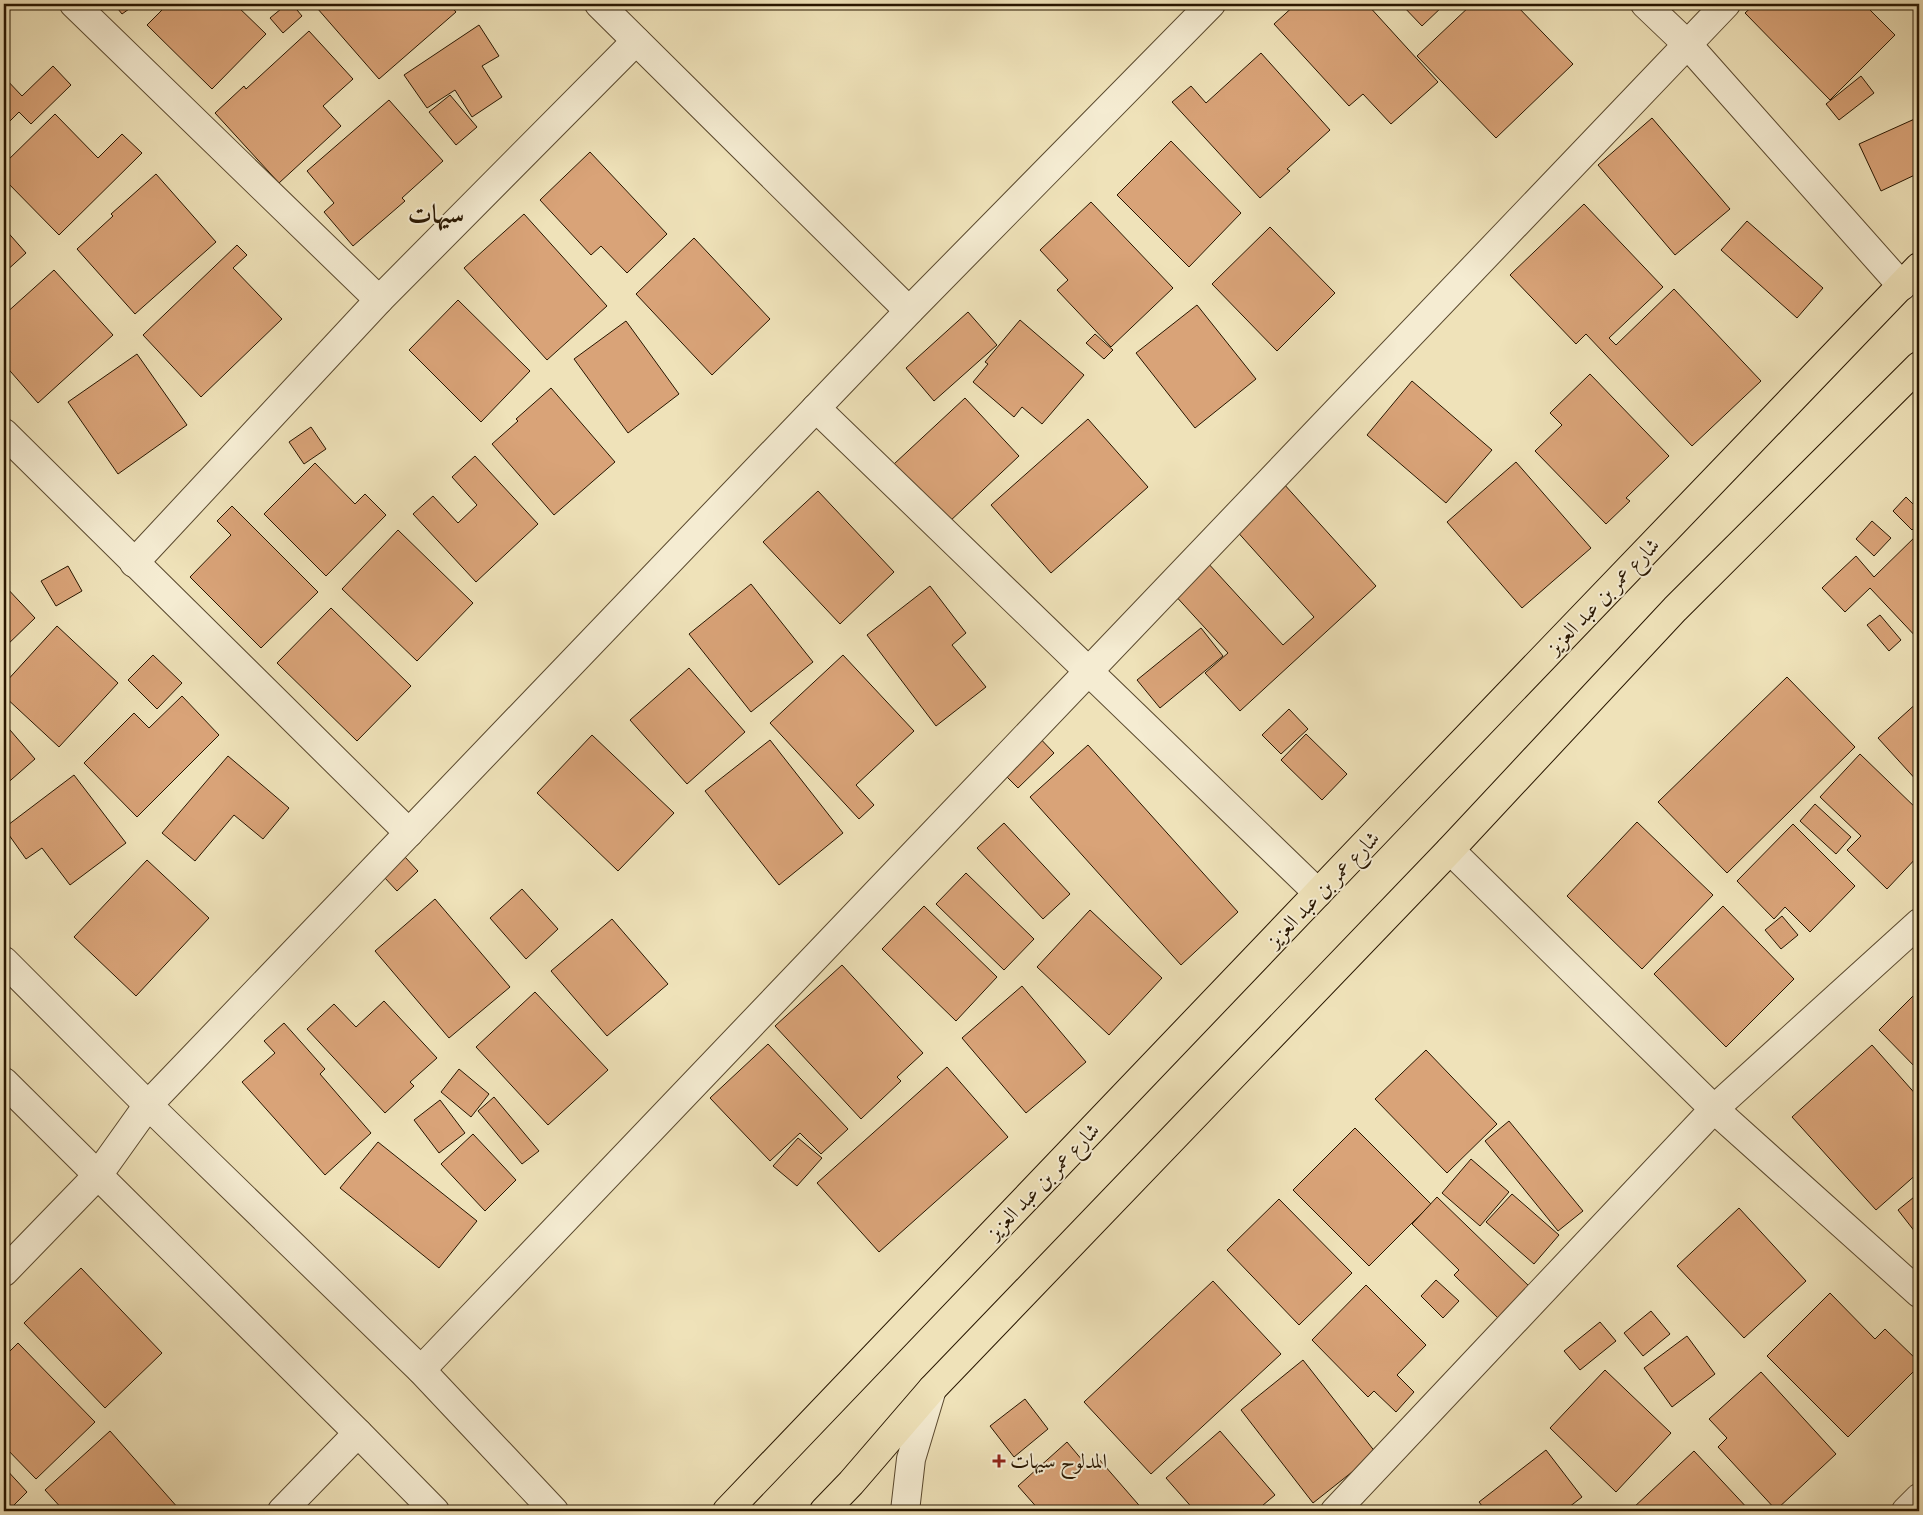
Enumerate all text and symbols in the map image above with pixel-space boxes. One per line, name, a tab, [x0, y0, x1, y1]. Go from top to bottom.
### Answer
district label: سيهات	[408, 199, 464, 232]
street label: شارع عمر بن عبد العزيز	[1540, 533, 1669, 665]
street label: شارع عمر بن عبد العزيز	[1260, 826, 1389, 958]
street label: شارع عمر بن عبد العزيز	[980, 1118, 1109, 1250]
place label: المدلوح سيهات	[1010, 1449, 1107, 1480]
marker: المدلوح سيهات	[992, 1454, 1006, 1468]

